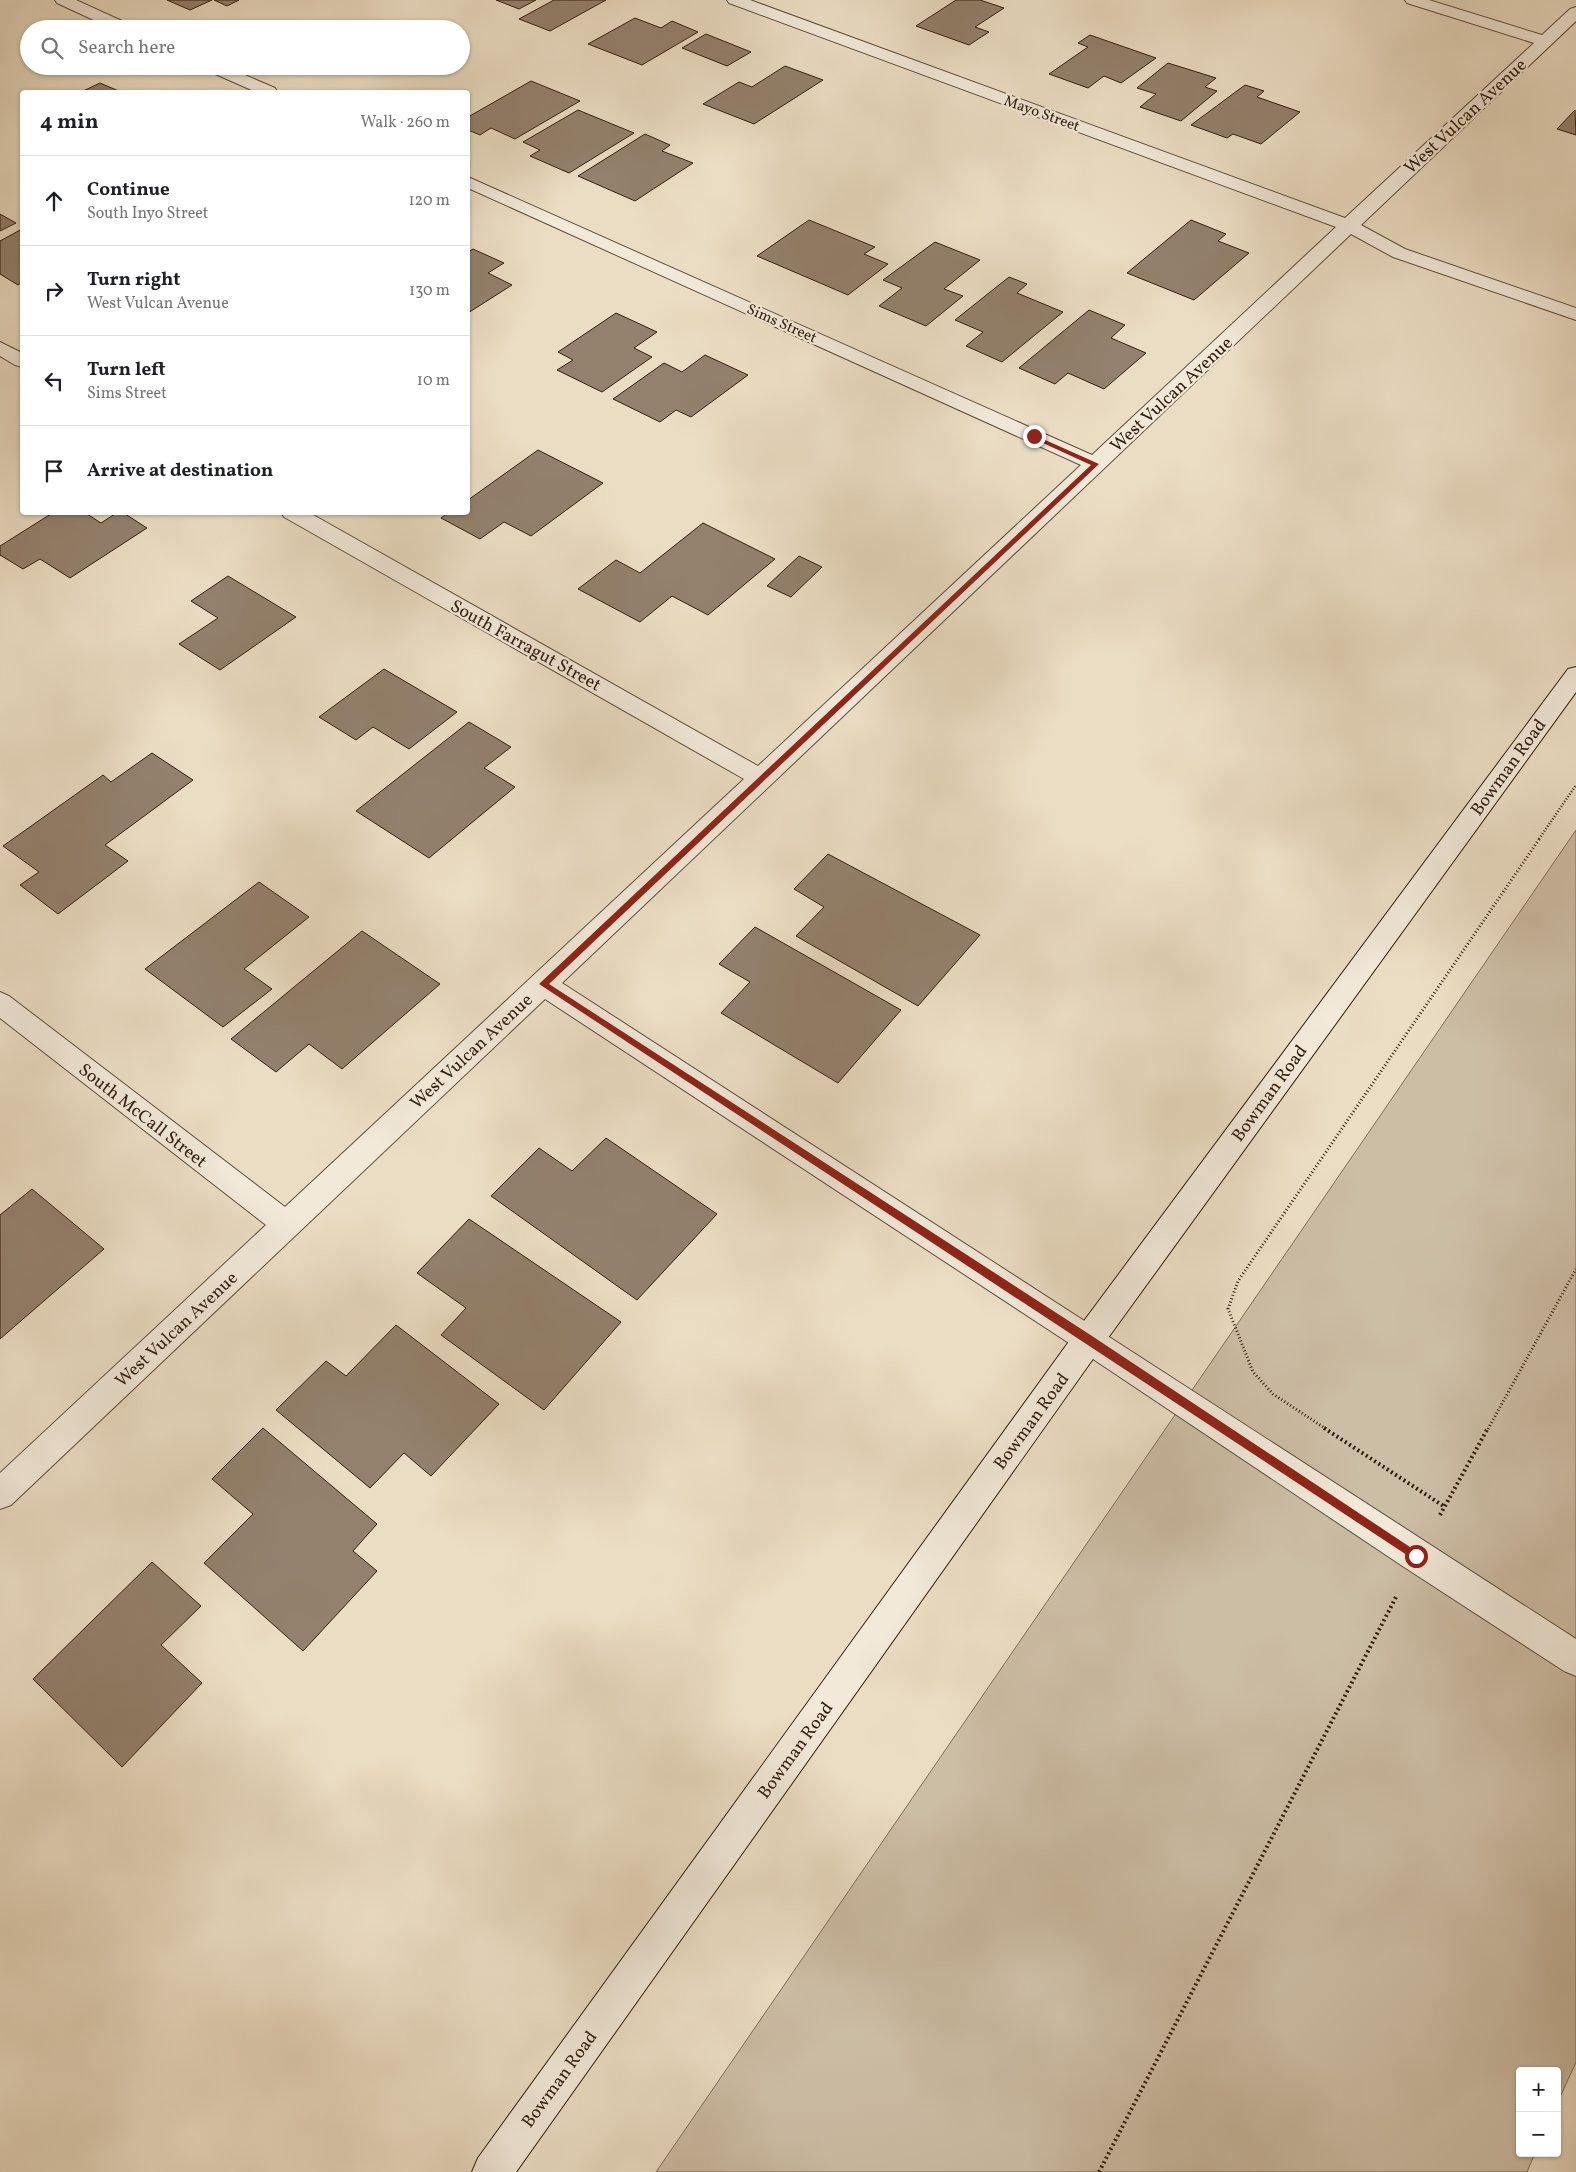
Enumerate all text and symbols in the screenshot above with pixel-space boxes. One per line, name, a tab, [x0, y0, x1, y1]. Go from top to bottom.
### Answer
search box	[20, 20, 470, 75]
icon: search	[38, 34, 66, 62]
text: Search here	[78, 35, 175, 61]
street label: West Vulcan Avenue	[1399, 54, 1533, 181]
street label: Mayo Street	[1001, 91, 1082, 138]
text: 4 min	[40, 108, 99, 137]
text: Walk · 260 m	[360, 112, 450, 134]
text: Continue	[87, 177, 170, 203]
icon: ahead	[40, 187, 68, 215]
text: 120 m	[408, 190, 450, 212]
text: South Inyo Street	[87, 203, 208, 225]
text: Turn right	[87, 267, 180, 293]
icon: right	[40, 277, 68, 305]
text: 130 m	[409, 280, 450, 302]
text: West Vulcan Avenue	[87, 293, 229, 315]
street label: Sims Street	[743, 300, 820, 349]
street label: West Vulcan Avenue	[1105, 332, 1239, 459]
text: Turn left	[87, 357, 166, 383]
icon: left	[40, 367, 68, 395]
text: 10 m	[417, 370, 450, 392]
text: Sims Street	[87, 383, 167, 405]
route end	[1023, 425, 1046, 448]
icon: arrive	[40, 457, 68, 485]
text: Arrive at destination	[87, 458, 273, 484]
street label: South Farragut Street	[445, 594, 605, 698]
street label: Bowman Road	[1465, 714, 1553, 822]
street label: West Vulcan Avenue	[405, 989, 539, 1116]
street label: Bowman Road	[1226, 1040, 1314, 1148]
street label: South McCall Street	[73, 1058, 212, 1174]
street label: West Vulcan Avenue	[110, 1267, 244, 1394]
street label: Bowman Road	[988, 1368, 1076, 1476]
route start	[1405, 1545, 1428, 1568]
street label: Bowman Road	[752, 1697, 840, 1805]
street label: Bowman Road	[516, 2026, 604, 2134]
map controls	[1516, 2067, 1561, 2157]
button: +	[1516, 2067, 1561, 2112]
button: −	[1516, 2112, 1561, 2157]

